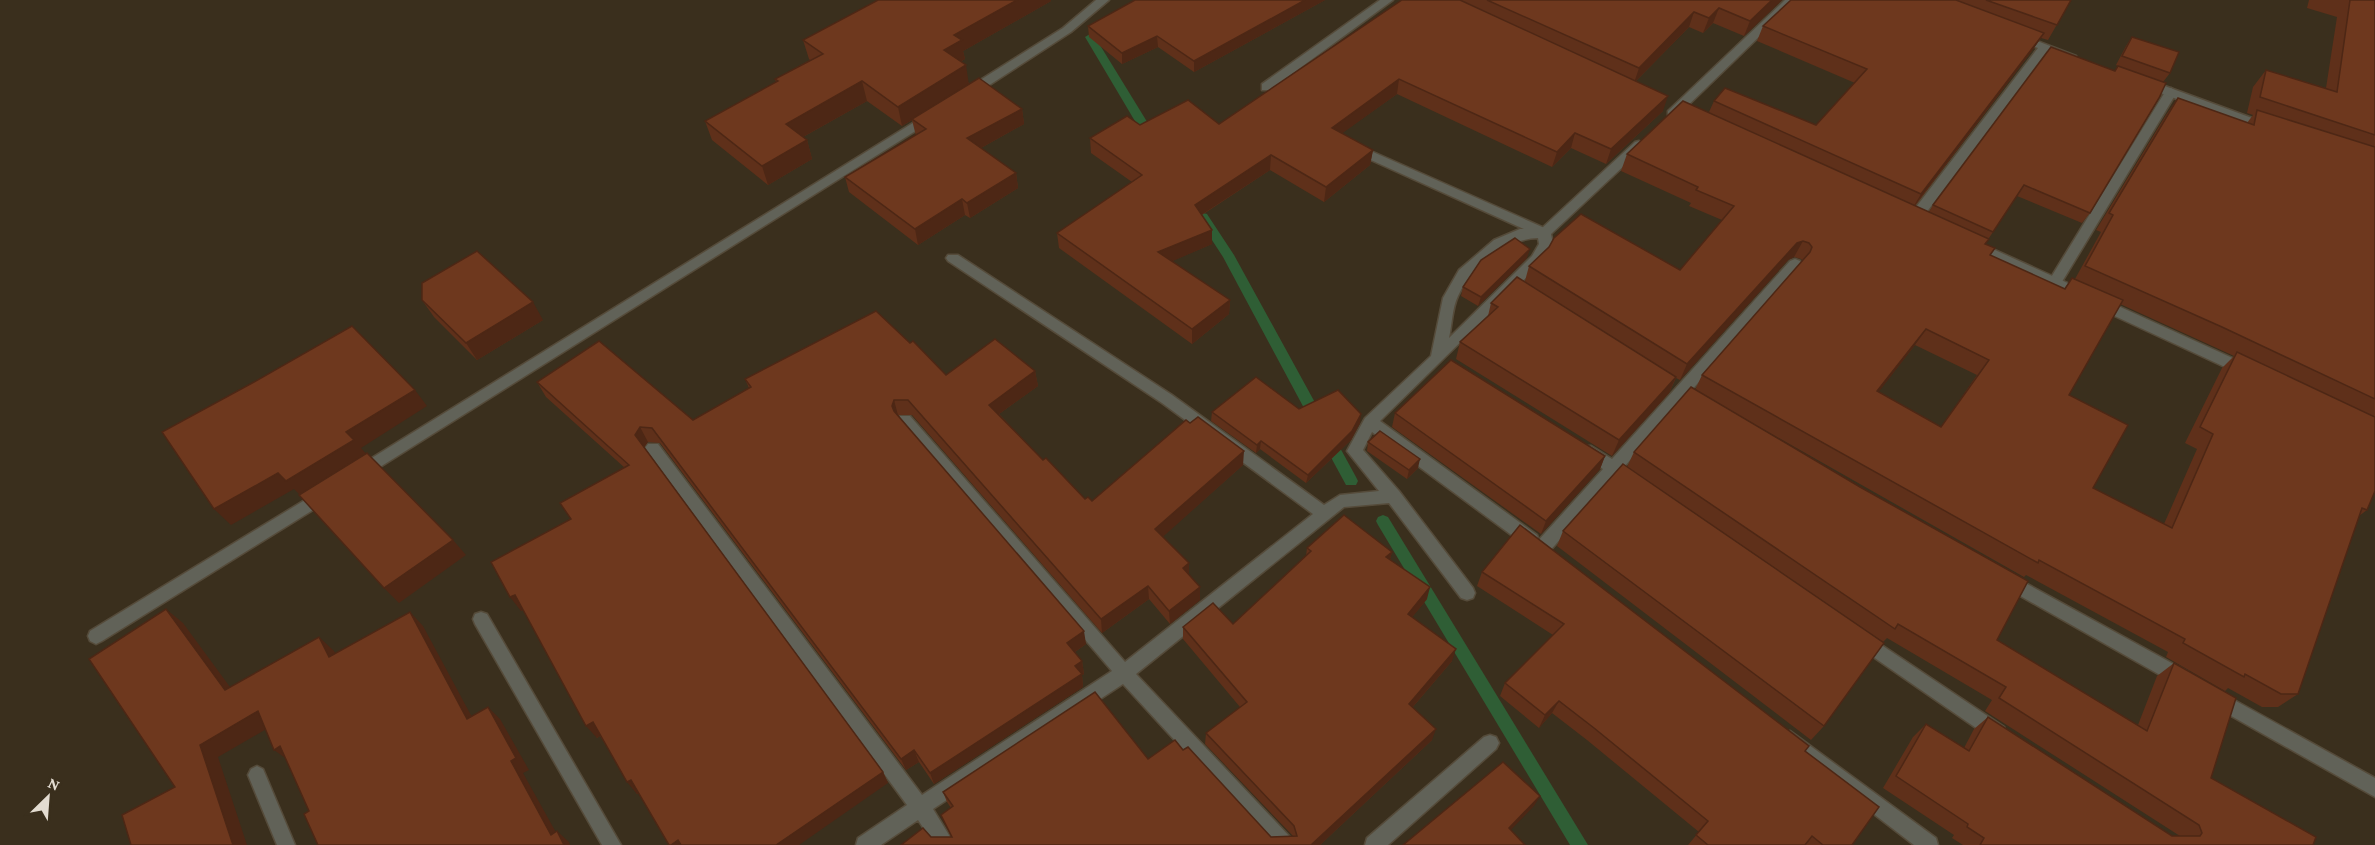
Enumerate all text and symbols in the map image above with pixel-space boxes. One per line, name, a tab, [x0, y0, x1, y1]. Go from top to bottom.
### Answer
north arrow	[18, 767, 78, 827]
text: N	[46, 774, 63, 794]

